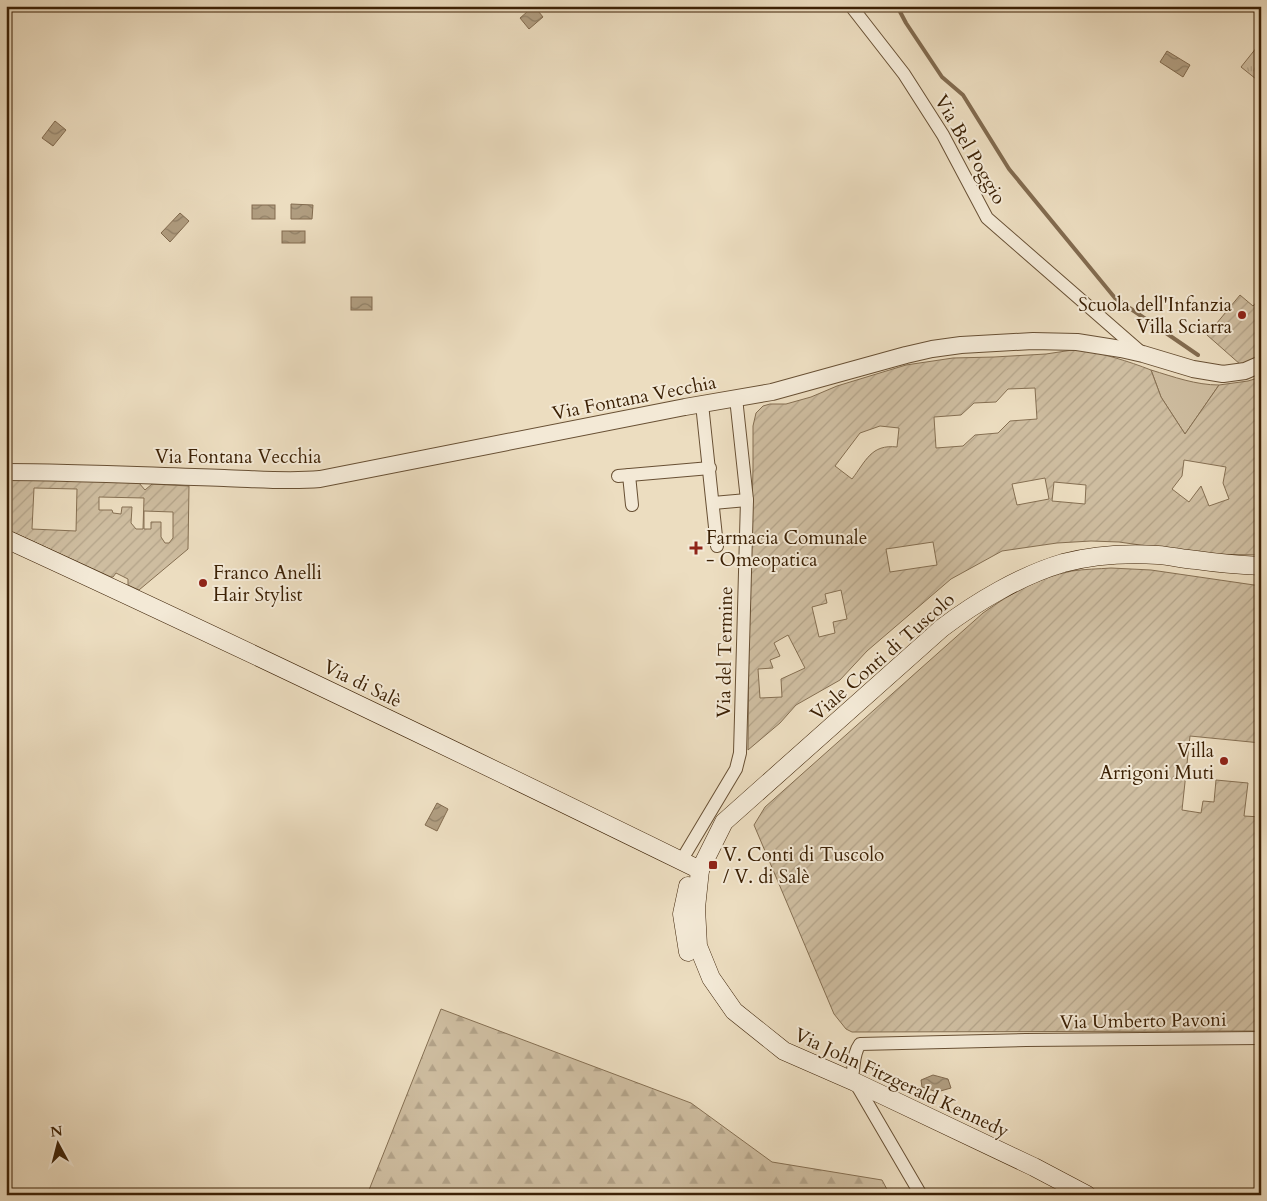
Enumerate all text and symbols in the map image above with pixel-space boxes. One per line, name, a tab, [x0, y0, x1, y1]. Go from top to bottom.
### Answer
street label: Via Bel Poggio	[928, 90, 1012, 209]
place label: Scuola dell'Infanzia Villa Sciarra	[1078, 292, 1232, 340]
marker: Scuola dell'Infanzia Villa Sciarra	[1236, 309, 1248, 321]
street label: Via Fontana Vecchia	[550, 369, 719, 427]
street label: Via Fontana Vecchia	[155, 444, 321, 470]
place label: Farmacia Comunale - Omeopatica	[706, 525, 867, 573]
marker: Farmacia Comunale - Omeopatica	[690, 542, 702, 554]
place label: Franco Anelli Hair Stylist	[213, 560, 322, 608]
marker: Franco Anelli Hair Stylist	[197, 577, 209, 589]
street label: Via del Termine	[711, 586, 739, 718]
street label: Viale Conti di Tuscolo	[805, 587, 960, 727]
street label: Via di Salè	[319, 654, 406, 714]
place label: Villa Arrigoni Muti	[1099, 738, 1214, 786]
marker: Villa Arrigoni Muti	[1218, 755, 1230, 767]
place label: V. Conti di Tuscolo / V. di Salè	[723, 842, 884, 890]
marker: V. Conti di Tuscolo / V. di Salè	[707, 859, 719, 871]
street label: Via Umberto Pavoni	[1059, 1007, 1227, 1035]
street label: Via John Fitzgerald Kennedy	[790, 1022, 1013, 1144]
north arrow	[32, 1118, 82, 1168]
text: N	[49, 1121, 64, 1142]

